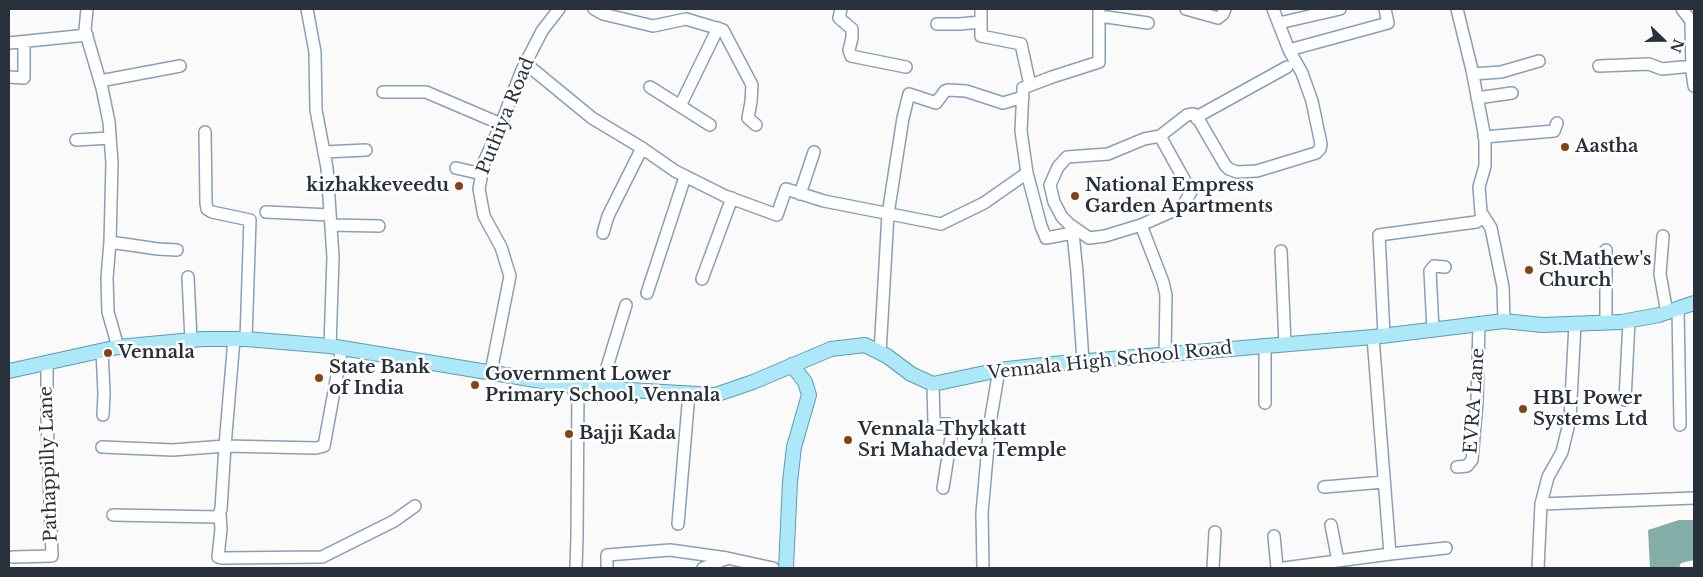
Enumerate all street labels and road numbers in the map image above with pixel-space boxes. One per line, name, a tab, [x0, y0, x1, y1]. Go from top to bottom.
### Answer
street label: Puthiya Road	[473, 54, 539, 178]
street label: Vennala High School Road	[987, 337, 1233, 385]
street label: EVRA Lane	[1461, 347, 1489, 455]
street label: Pathappilly Lane	[35, 386, 63, 542]

